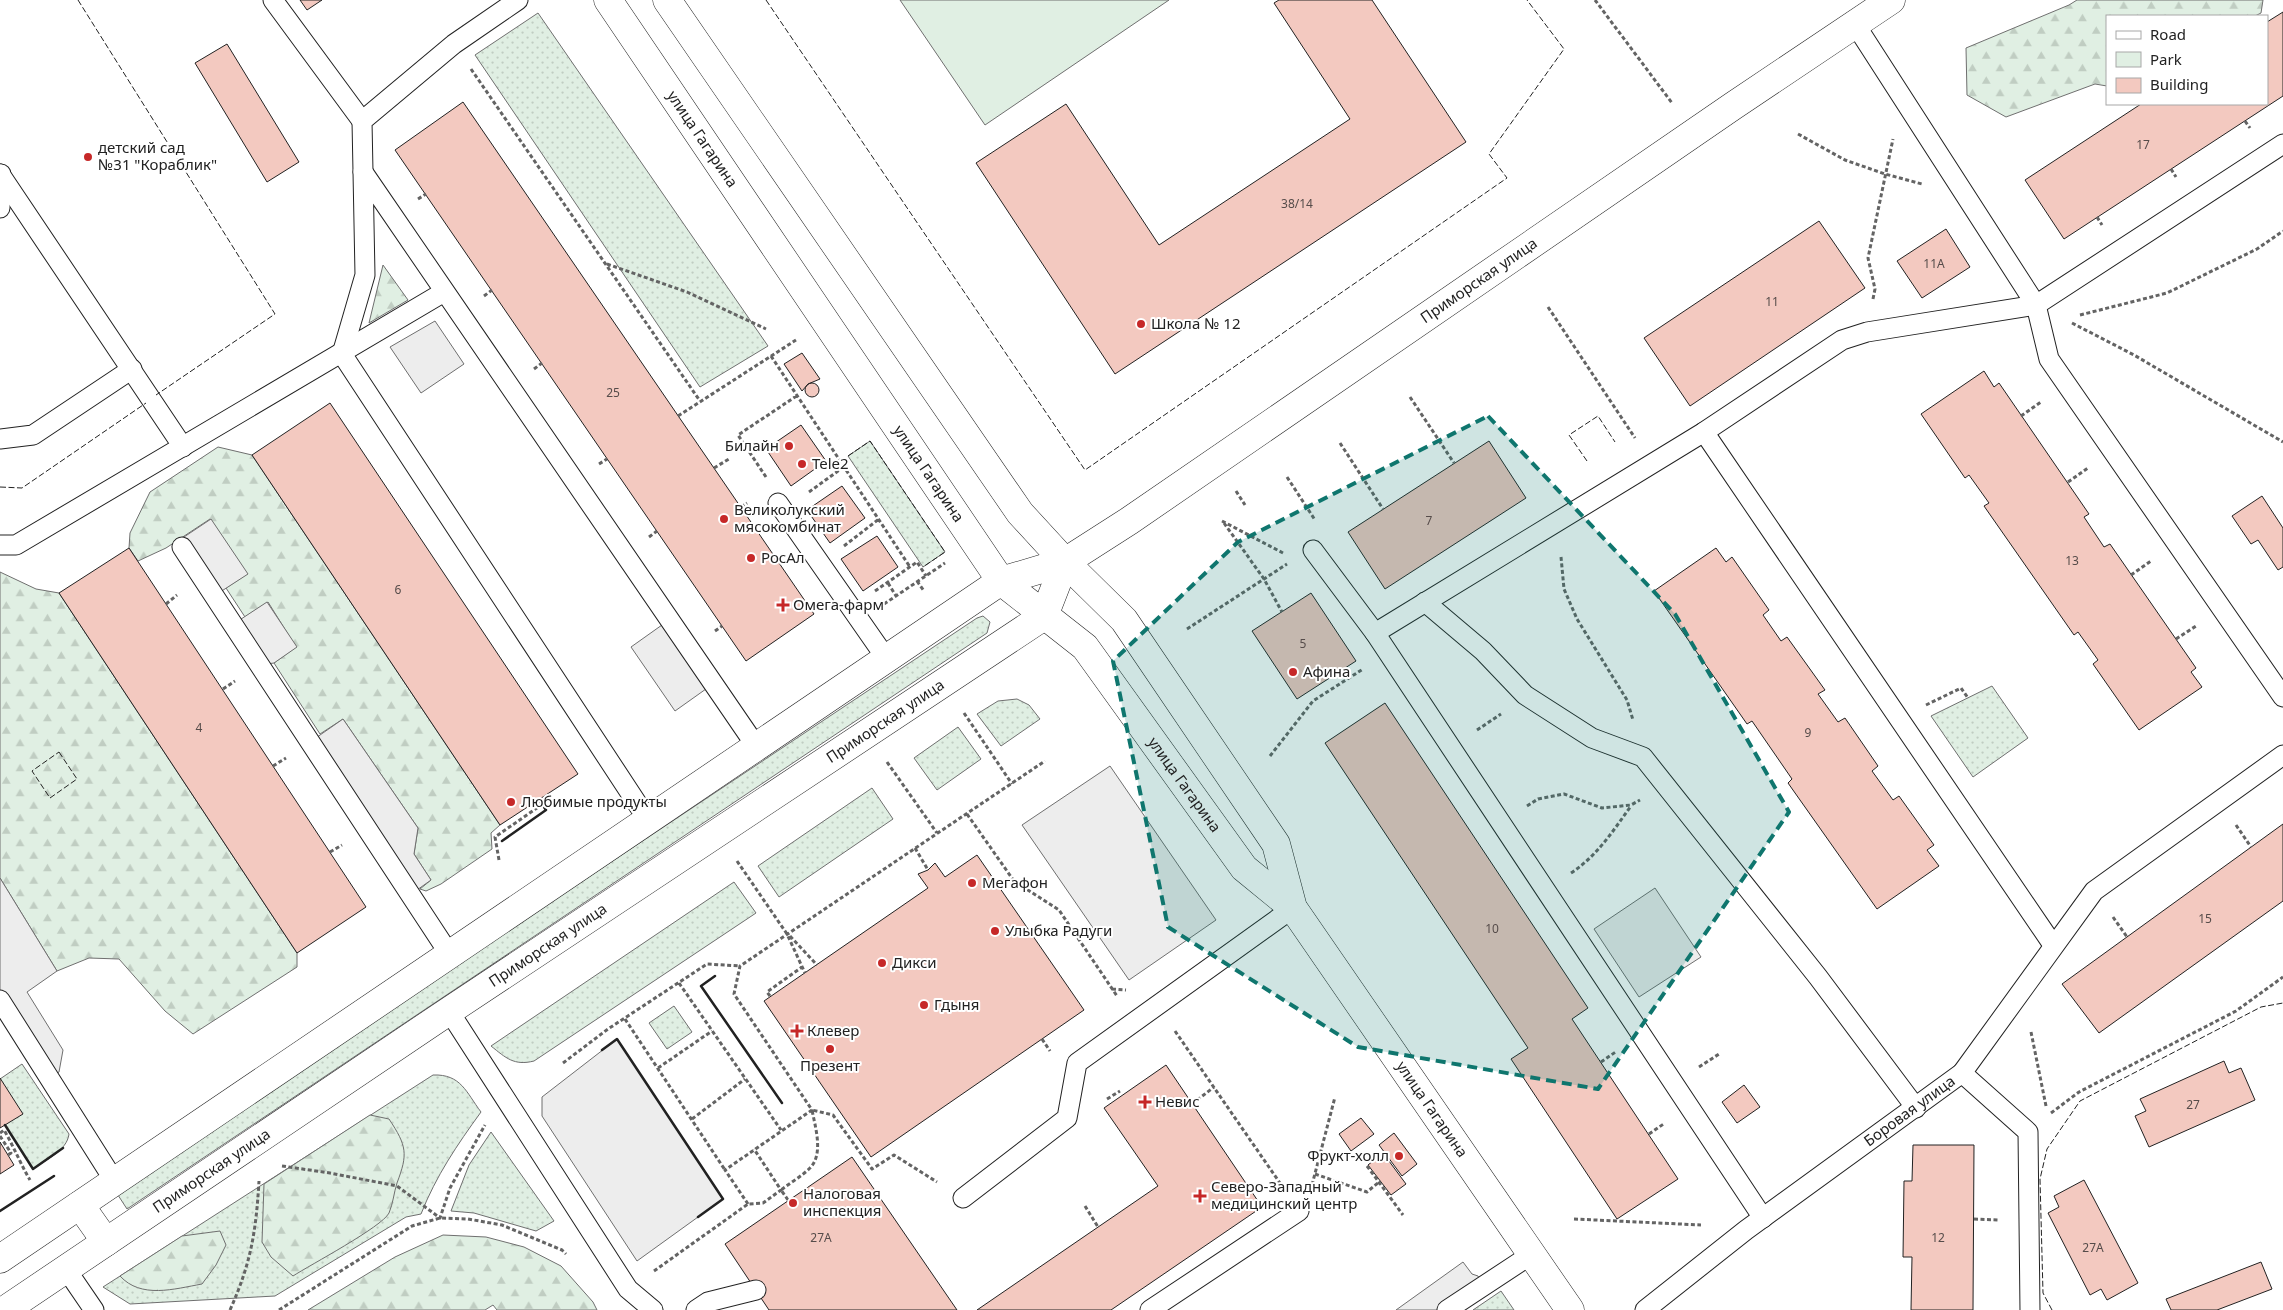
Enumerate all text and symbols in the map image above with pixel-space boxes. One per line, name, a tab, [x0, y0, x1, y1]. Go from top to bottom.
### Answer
legend	[2106, 15, 2268, 105]
text: Road	[2150, 24, 2186, 44]
text: Park	[2150, 49, 2182, 69]
text: Building	[2150, 74, 2208, 94]
street label: улица Гагарина	[663, 86, 743, 191]
house number: 17	[2136, 136, 2150, 153]
place label: детский сад №31 "Кораблик"	[98, 137, 217, 174]
marker: детский сад №31 "Кораблик"	[82, 151, 94, 163]
house number: 38/14	[1281, 195, 1313, 212]
street label: Приморская улица	[1416, 233, 1541, 327]
house number: 11А	[1923, 255, 1945, 272]
house number: 11	[1765, 293, 1779, 310]
place label: Школа № 12	[1151, 313, 1241, 333]
marker: Школа № 12	[1135, 318, 1147, 330]
house number: 25	[606, 384, 620, 401]
street label: улица Гагарина	[889, 421, 969, 526]
place label: Билайн	[725, 435, 779, 455]
marker: Билайн	[783, 440, 795, 452]
place label: Tele2	[812, 453, 849, 473]
marker: Tele2	[796, 458, 808, 470]
place label: Великолукский мясокомбинат	[734, 499, 845, 536]
house number: 7	[1426, 512, 1433, 529]
marker: Великолукский мясокомбинат	[718, 513, 730, 525]
place label: РосАл	[761, 547, 805, 567]
marker: РосАл	[745, 552, 757, 564]
house number: 13	[2065, 552, 2079, 569]
house number: 6	[395, 581, 402, 598]
place label: Омега-фарм	[793, 594, 884, 614]
marker: Омега-фарм	[777, 599, 789, 611]
house number: 5	[1300, 635, 1307, 652]
place label: Афина	[1303, 661, 1350, 681]
marker: Афина	[1287, 666, 1299, 678]
street label: Приморская улица	[822, 674, 948, 767]
house number: 4	[196, 719, 203, 736]
house number: 9	[1805, 724, 1812, 741]
street label: улица Гагарина	[1144, 733, 1226, 836]
place label: Любимые продукты	[521, 791, 667, 811]
marker: Любимые продукты	[505, 796, 517, 808]
place label: Мегафон	[982, 872, 1048, 892]
marker: Мегафон	[966, 877, 978, 889]
street label: Приморская улица	[485, 898, 610, 991]
house number: 15	[2198, 910, 2212, 927]
place label: Улыбка Радуги	[1005, 920, 1112, 940]
house number: 10	[1485, 920, 1499, 937]
marker: Улыбка Радуги	[989, 925, 1001, 937]
place label: Дикси	[892, 952, 937, 972]
marker: Дикси	[876, 957, 888, 969]
place label: Гдыня	[934, 994, 979, 1014]
marker: Гдыня	[918, 999, 930, 1011]
place label: Клевер	[807, 1020, 859, 1040]
marker: Клевер	[791, 1025, 803, 1037]
marker: Презент	[824, 1043, 836, 1055]
place label: Презент	[800, 1055, 860, 1075]
street label: улица Гагарина	[1392, 1057, 1473, 1161]
street label: Боровая улица	[1859, 1070, 1959, 1150]
place label: Невис	[1155, 1091, 1200, 1111]
marker: Невис	[1139, 1096, 1151, 1108]
house number: 27	[2186, 1096, 2200, 1113]
street label: Приморская улица	[148, 1123, 274, 1217]
place label: Фрукт-холл	[1307, 1145, 1389, 1165]
marker: Фрукт-холл	[1393, 1150, 1405, 1162]
place label: Северо-Западный медицинский центр	[1211, 1176, 1357, 1213]
place label: Налоговая инспекция	[803, 1183, 881, 1220]
marker: Северо-Западный медицинский центр	[1193, 1189, 1207, 1203]
marker: Налоговая инспекция	[787, 1197, 799, 1209]
house number: 27А	[810, 1229, 832, 1246]
house number: 12	[1931, 1229, 1945, 1246]
house number: 27А	[2082, 1239, 2104, 1256]

